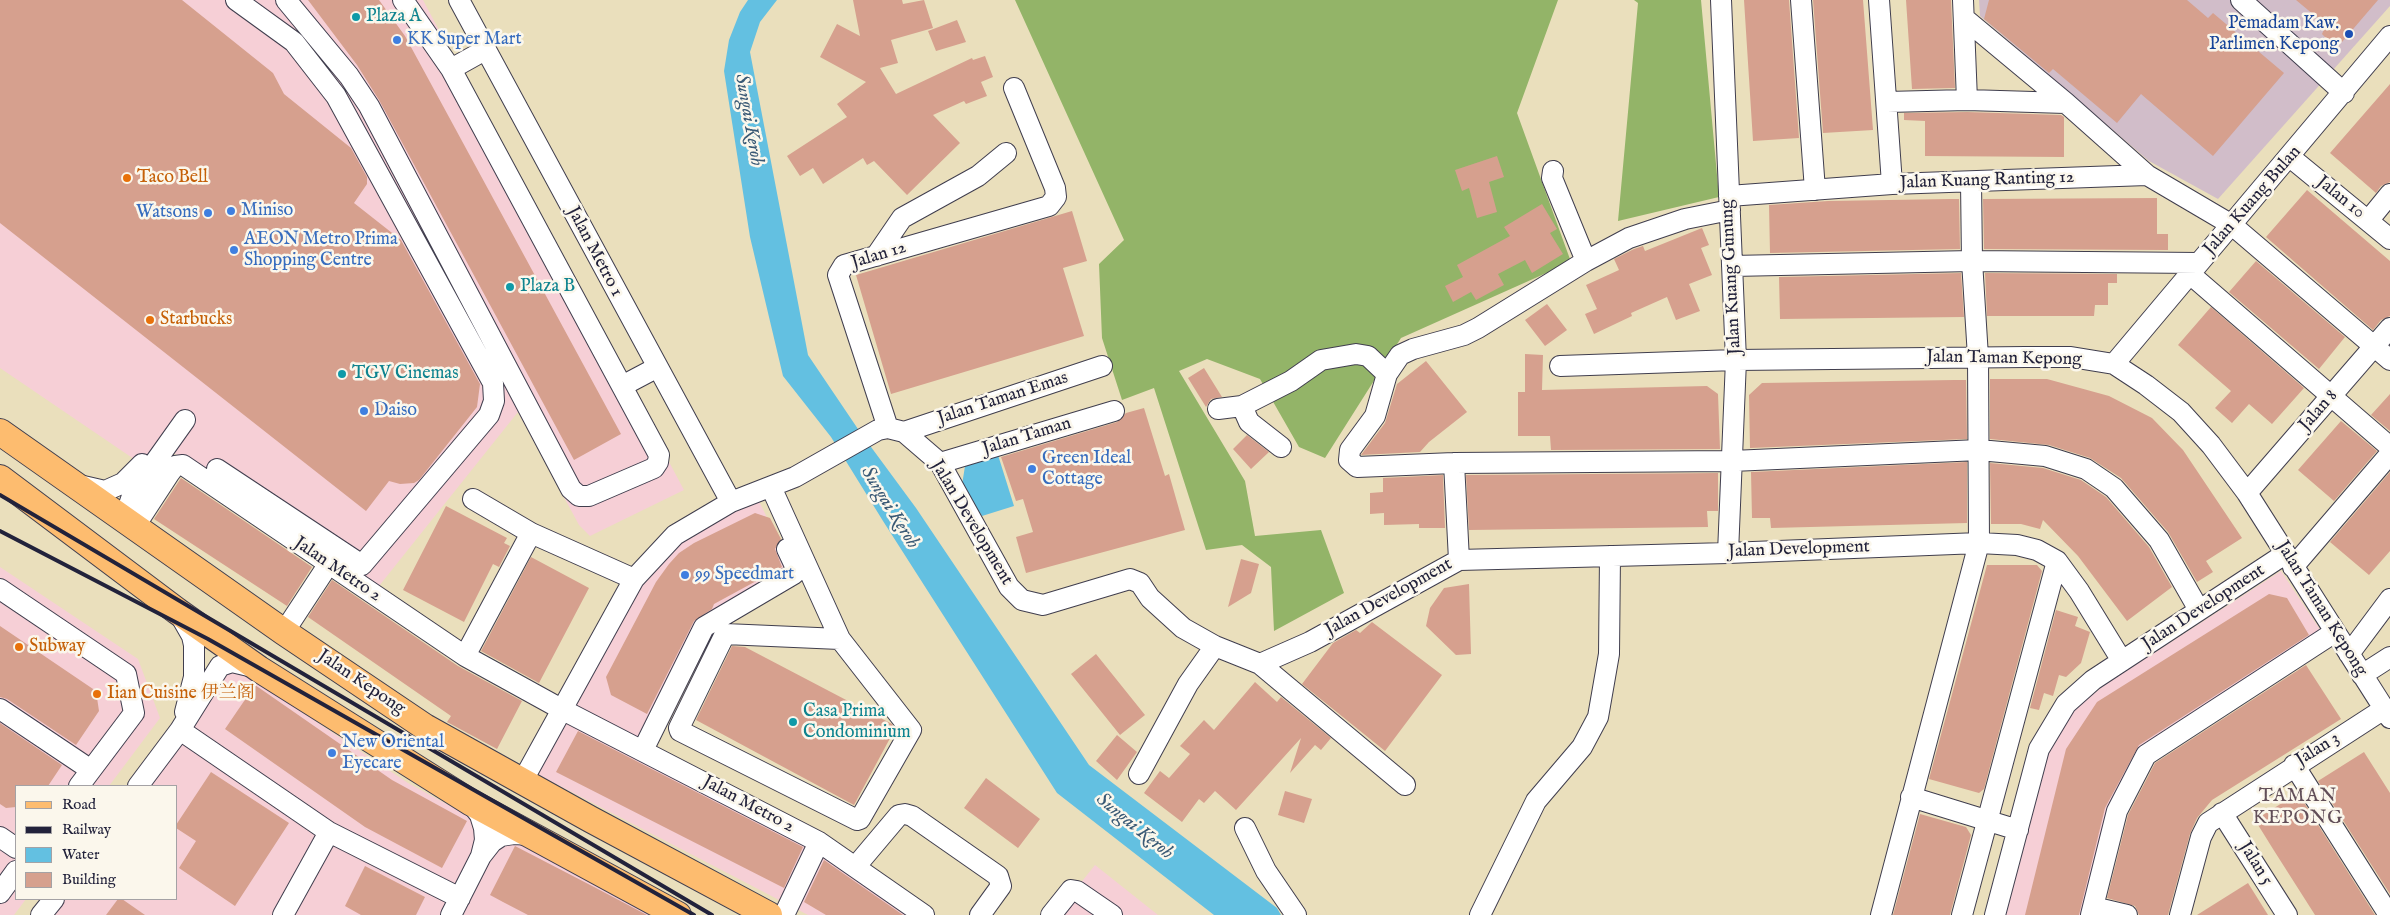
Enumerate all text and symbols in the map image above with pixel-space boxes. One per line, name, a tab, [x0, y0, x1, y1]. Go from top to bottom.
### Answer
place label: Plaza A	[366, 6, 421, 28]
marker: Plaza A	[350, 11, 362, 23]
place label: Pemadam Kaw. Parlimen Kepong	[2209, 13, 2339, 56]
marker: Pemadam Kaw. Parlimen Kepong	[2343, 28, 2355, 40]
place label: KK Super Mart	[407, 29, 522, 51]
marker: KK Super Mart	[391, 34, 403, 46]
water label: Sungai Keroh	[729, 72, 767, 168]
street label: Jalan Kuang Bulan	[2200, 142, 2306, 260]
place label: Taco Bell	[137, 167, 208, 189]
street label: Jalan Kuang Ranting 12	[1899, 167, 2075, 195]
marker: Taco Bell	[121, 172, 133, 184]
street label: Jalan 10	[2311, 172, 2369, 224]
street label: Jalan Kuang Gunung	[1717, 199, 1747, 355]
place label: Miniso	[241, 200, 293, 222]
place label: Watsons	[136, 202, 198, 224]
street label: Jalan Metro 1	[561, 203, 627, 301]
marker: Miniso	[225, 205, 237, 217]
marker: Watsons	[202, 207, 214, 219]
place label: AEON Metro Prima Shopping Centre	[244, 229, 398, 272]
street label: Jalan 12	[849, 237, 909, 275]
marker: AEON Metro Prima Shopping Centre	[228, 244, 240, 256]
place label: Plaza B	[520, 276, 575, 298]
marker: Plaza B	[504, 281, 516, 293]
place label: Starbucks	[160, 309, 232, 331]
marker: Starbucks	[144, 314, 156, 326]
street label: Jalan Taman Kepong	[1926, 347, 2082, 371]
place label: TGV Cinemas	[352, 363, 458, 385]
marker: TGV Cinemas	[336, 368, 348, 380]
street label: Jalan Taman Emas	[935, 368, 1071, 430]
street label: Jalan 8	[2295, 386, 2343, 436]
place label: Daiso	[374, 400, 417, 422]
marker: Daiso	[358, 405, 370, 417]
street label: Jalan Taman	[980, 413, 1074, 461]
place label: Green Ideal Cottage	[1042, 448, 1131, 490]
street label: Jalan Development	[925, 457, 1017, 589]
water label: Sungai Keroh	[855, 463, 923, 553]
marker: Green Ideal Cottage	[1026, 463, 1038, 475]
street label: Jalan Metro 2	[289, 533, 385, 607]
street label: Jalan Development	[1728, 537, 1870, 563]
street label: Jalan Taman Kepong	[2271, 537, 2371, 681]
street label: Jalan Development	[1322, 554, 1456, 642]
street label: Jalan Development	[2139, 560, 2269, 656]
place label: 99 Speedmart	[695, 564, 794, 586]
marker: 99 Speedmart	[679, 569, 691, 581]
place label: Subway	[29, 636, 85, 658]
marker: Subway	[13, 641, 25, 653]
street label: Jalan Kepong	[313, 646, 409, 720]
place label: Iian Cuisine 伊兰阁	[107, 683, 255, 705]
marker: Iian Cuisine 伊兰阁	[91, 688, 103, 700]
place label: Casa Prima Condominium	[803, 701, 911, 744]
marker: Casa Prima Condominium	[787, 716, 799, 728]
street label: Jalan 3	[2292, 728, 2344, 772]
place label: New Oriental Eyecare	[342, 732, 444, 774]
marker: New Oriental Eyecare	[326, 747, 338, 759]
street label: Jalan Metro 2	[698, 772, 798, 838]
legend	[15, 785, 178, 900]
district label: TAMAN KEPONG	[2252, 786, 2344, 830]
water label: Sungai Keroh	[1091, 789, 1177, 865]
text: Road	[62, 795, 96, 814]
text: Railway	[62, 820, 111, 839]
street label: Jalan 5	[2233, 838, 2277, 890]
text: Water	[62, 845, 99, 864]
text: Building	[62, 870, 116, 889]

